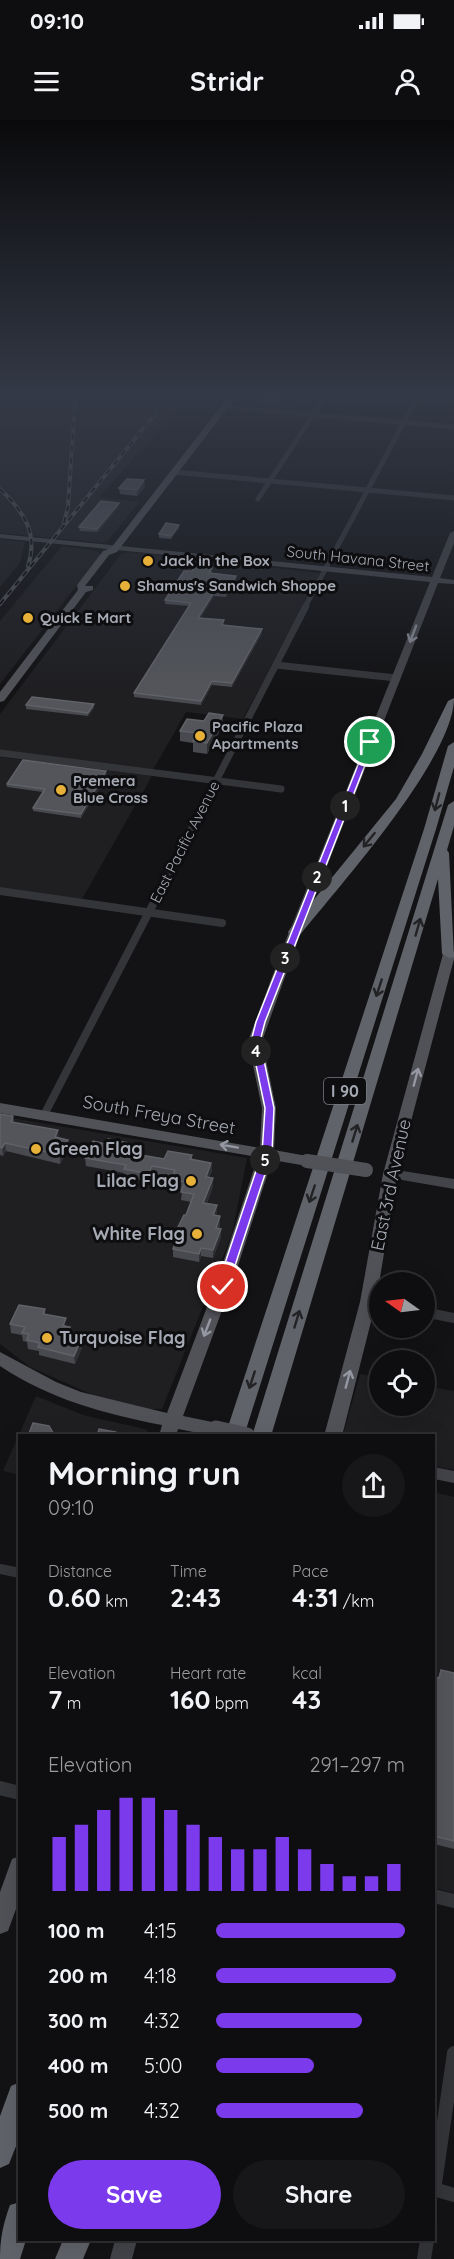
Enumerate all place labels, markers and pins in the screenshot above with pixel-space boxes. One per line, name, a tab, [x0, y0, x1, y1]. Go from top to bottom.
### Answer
place label: Jack in the Box	[160, 551, 270, 570]
marker: Jack in the Box	[141, 554, 155, 568]
place label: Shamus's Sandwich Shoppe	[137, 576, 336, 595]
marker: Shamus's Sandwich Shoppe	[118, 579, 132, 593]
place label: Quick E Mart	[40, 608, 131, 627]
marker: Quick E Mart	[21, 611, 35, 625]
pin	[344, 716, 395, 767]
place label: Pacific Plaza Apartments	[212, 717, 303, 753]
marker: Pacific Plaza Apartments	[193, 729, 207, 743]
place label: Premera Blue Cross	[73, 771, 148, 807]
marker: Premera Blue Cross	[54, 783, 68, 797]
pin: 1	[330, 791, 360, 821]
pin: 2	[302, 862, 332, 892]
pin: 3	[270, 943, 300, 973]
pin: 4	[241, 1036, 271, 1066]
place label: Green Flag	[48, 1137, 143, 1160]
marker: Green Flag	[29, 1142, 43, 1156]
pin: 5	[250, 1145, 280, 1175]
place label: Lilac Flag	[96, 1169, 179, 1192]
marker: Lilac Flag	[184, 1174, 198, 1188]
place label: White Flag	[93, 1222, 185, 1245]
marker: White Flag	[190, 1227, 204, 1241]
pin	[197, 1261, 248, 1312]
place label: Turquoise Flag	[59, 1326, 186, 1349]
marker: Turquoise Flag	[40, 1331, 54, 1345]

